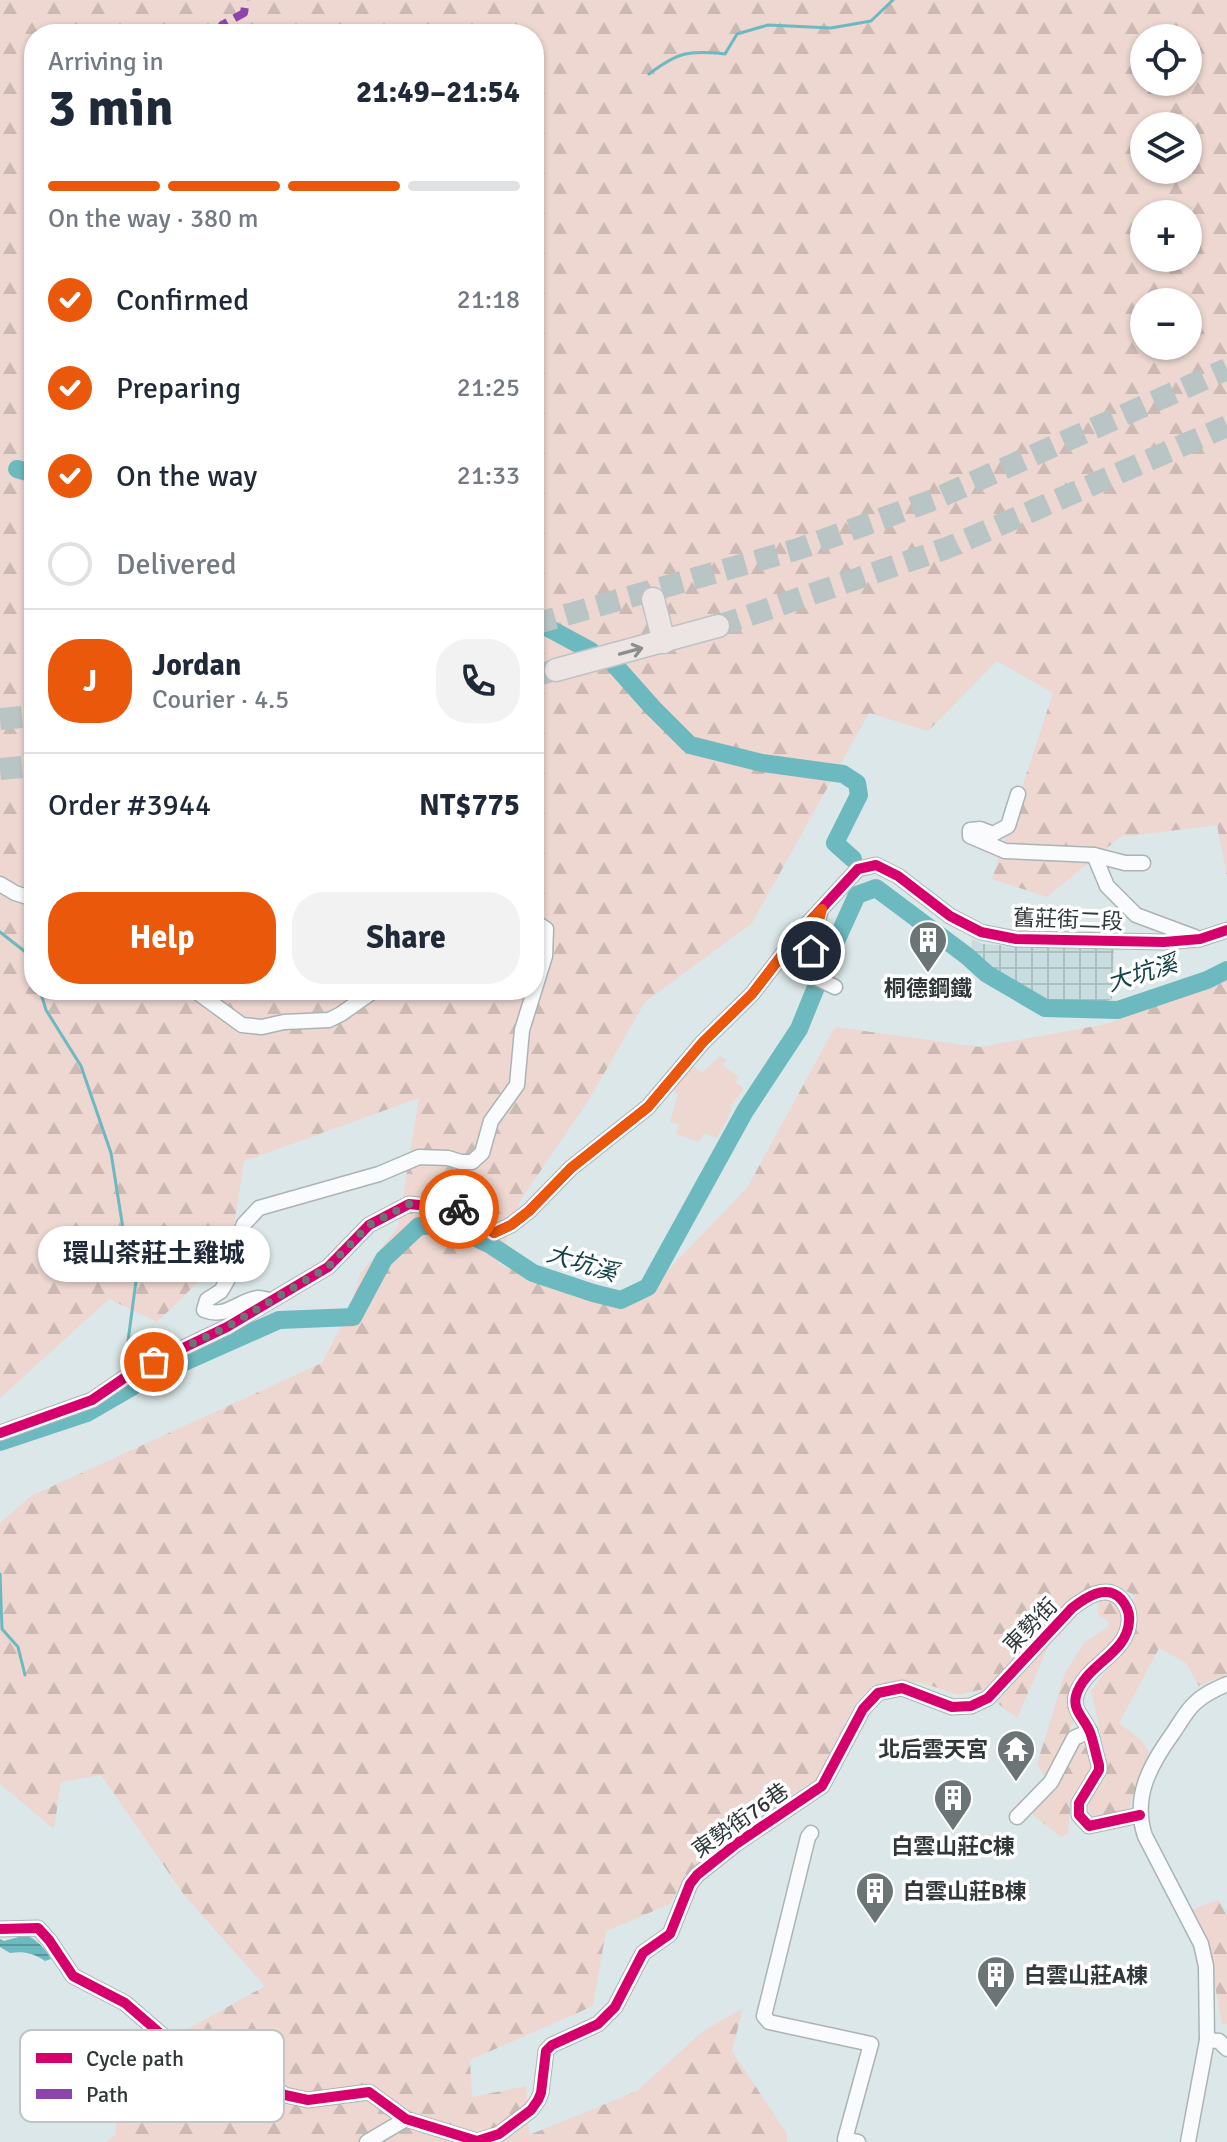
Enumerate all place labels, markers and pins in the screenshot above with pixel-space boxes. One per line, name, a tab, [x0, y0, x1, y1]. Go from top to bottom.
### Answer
pin	[777, 917, 845, 985]
building icon: 桐德鋼鐵	[907, 919, 949, 974]
place label: 桐德鋼鐵	[884, 975, 972, 1002]
callout: 環山茶莊土雞城	[38, 1226, 270, 1282]
pin	[120, 1328, 188, 1396]
temple icon: 北后雲天宮	[995, 1728, 1037, 1783]
place label: 北后雲天宮	[878, 1736, 988, 1763]
building icon: 白雲山莊C棟	[932, 1777, 974, 1832]
place label: 白雲山莊C棟	[891, 1833, 1015, 1860]
building icon: 白雲山莊B棟	[854, 1870, 896, 1925]
place label: 白雲山莊B棟	[903, 1878, 1027, 1905]
building icon: 白雲山莊A棟	[975, 1954, 1017, 2009]
place label: 白雲山莊A棟	[1024, 1962, 1148, 1989]

